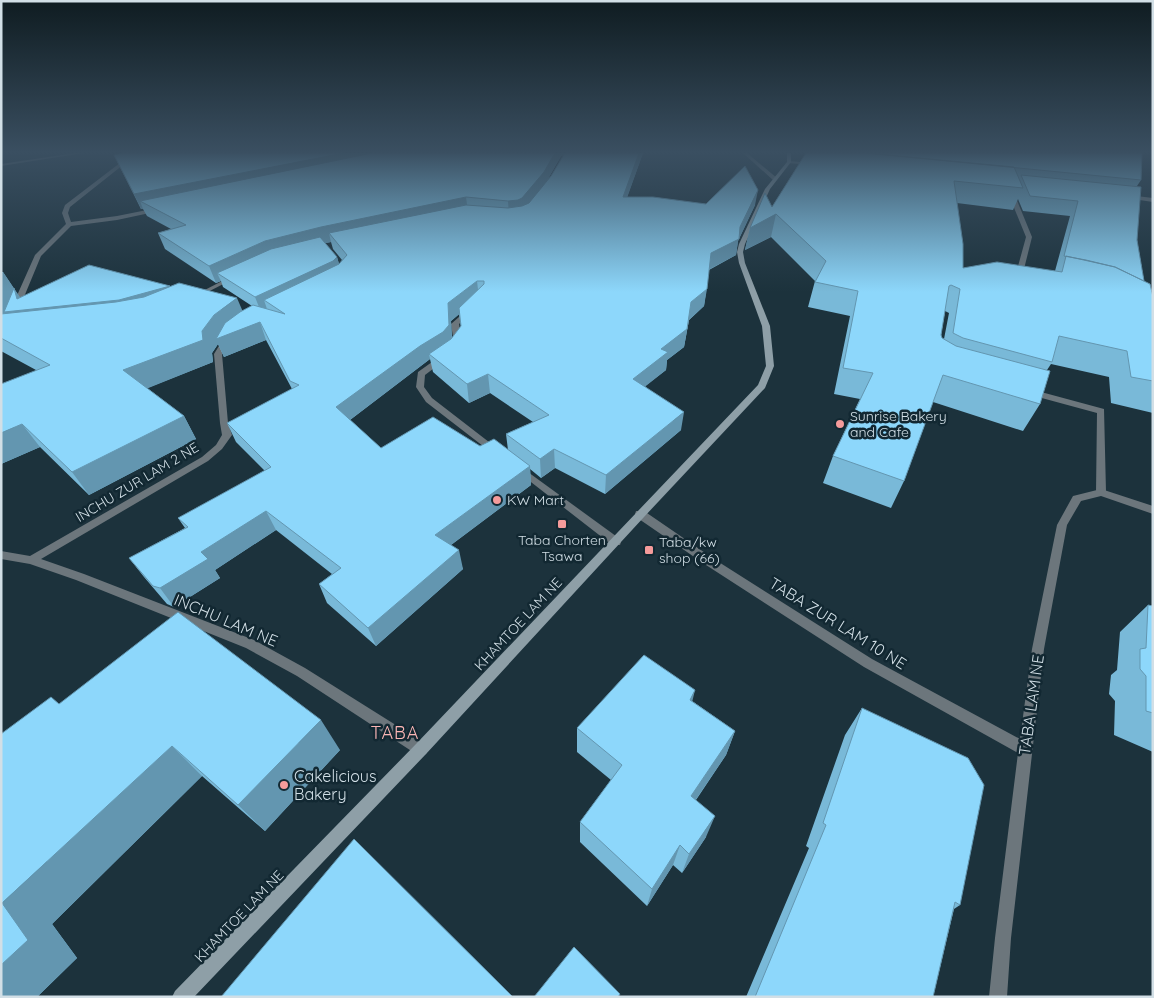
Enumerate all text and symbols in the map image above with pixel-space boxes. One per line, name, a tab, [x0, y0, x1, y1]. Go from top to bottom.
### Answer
place label: Sunrise Bakery and Cafe	[850, 407, 947, 441]
marker: Sunrise Bakery and Cafe	[834, 418, 846, 430]
street label: INCHU ZUR LAM 2 NE	[72, 438, 202, 526]
place label: KW Mart	[507, 491, 564, 509]
marker: KW Mart	[491, 494, 503, 506]
marker: Taba Chorten Tsawa	[556, 518, 568, 530]
place label: Taba Chorten Tsawa	[518, 531, 606, 565]
place label: Taba/kw shop (66)	[659, 533, 720, 567]
marker: Taba/kw shop (66)	[643, 544, 655, 556]
street label: TABA ZUR LAM 10 NE	[766, 573, 910, 673]
street label: KHAMTOE LAM NE	[470, 574, 566, 674]
street label: INCHU LAM NE	[171, 589, 281, 651]
street label: TABA LAM NE	[1014, 653, 1048, 757]
district label: TABA	[371, 721, 419, 744]
place label: Cakelicious Bakery	[294, 766, 376, 804]
marker: Cakelicious Bakery	[278, 779, 290, 791]
street label: KHAMTOE LAM NE	[191, 866, 287, 966]

